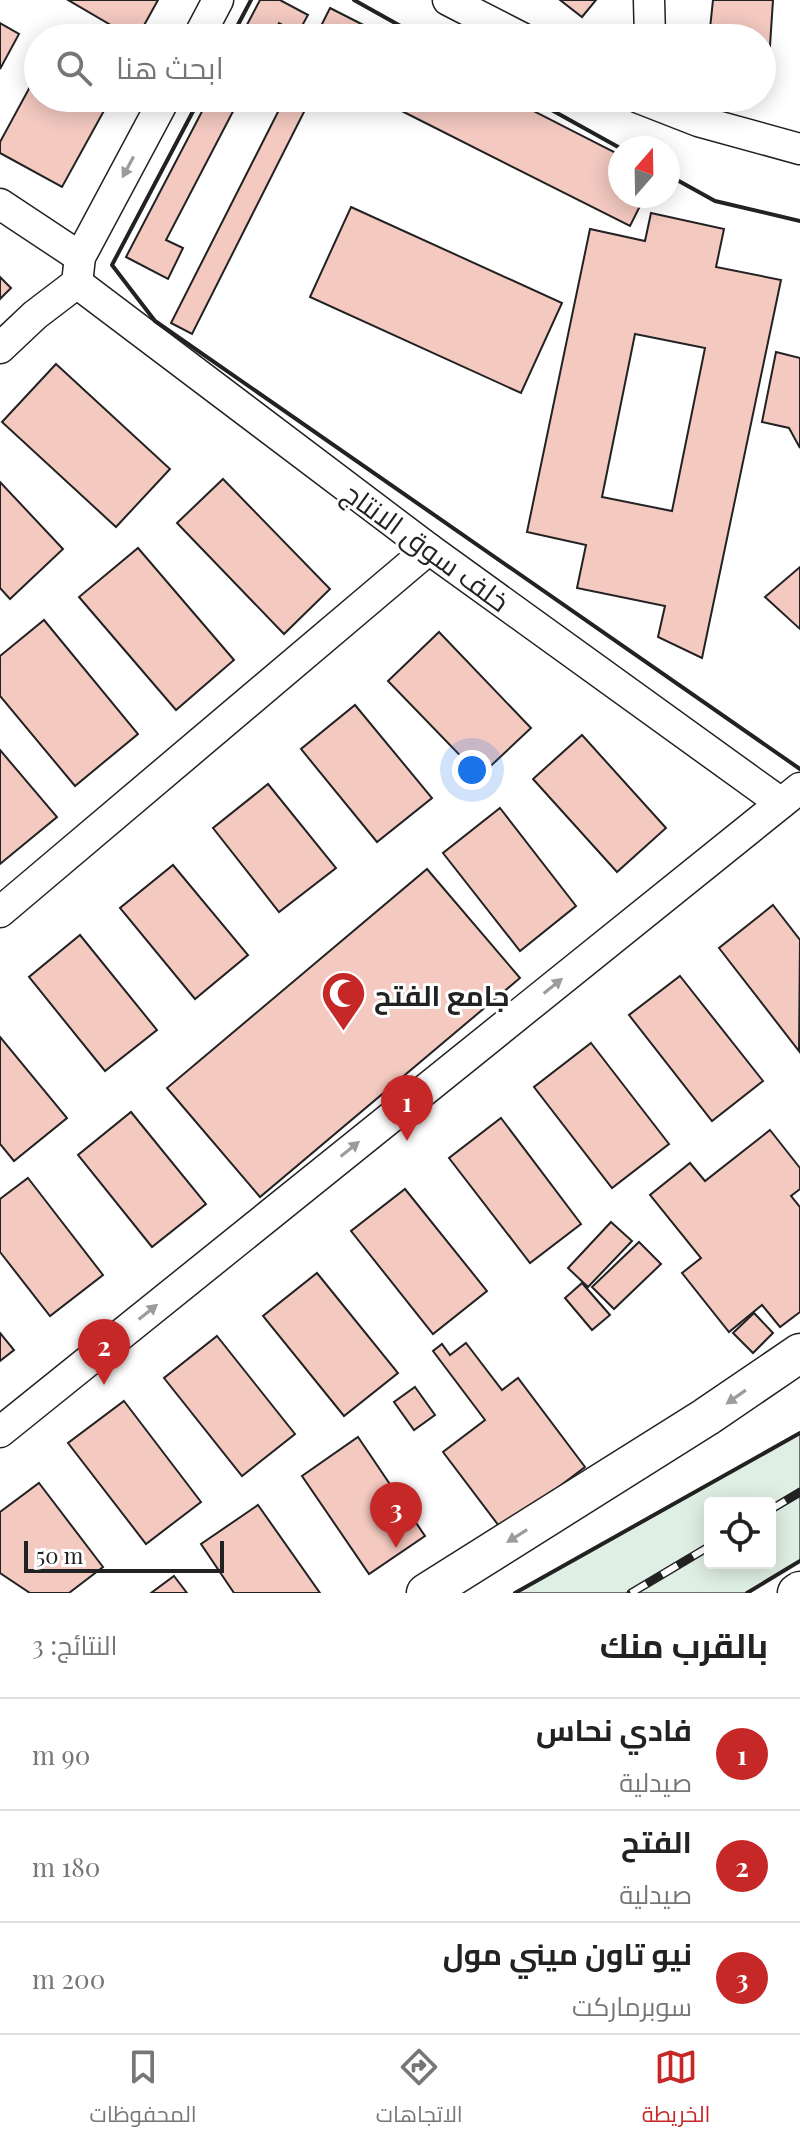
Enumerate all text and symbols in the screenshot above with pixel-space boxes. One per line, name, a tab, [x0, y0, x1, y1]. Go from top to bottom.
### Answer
search box	[24, 24, 776, 112]
icon: search	[52, 46, 96, 90]
text: ابحث هنا	[116, 47, 224, 87]
north arrow	[608, 136, 680, 208]
one-way arrow	[121, 155, 135, 178]
street label: خلف سوق الانتاج	[335, 473, 518, 620]
your location	[452, 750, 492, 790]
mosque icon: جامع الفتح	[319, 970, 367, 1033]
place label: جامع الفتح	[374, 976, 510, 1015]
one-way arrow	[543, 979, 563, 995]
pin: 1	[381, 1075, 433, 1141]
one-way arrow	[340, 1141, 361, 1158]
one-way arrow	[138, 1305, 158, 1321]
pin: 2	[78, 1319, 130, 1385]
one-way arrow	[725, 1389, 746, 1404]
pin: 3	[370, 1482, 422, 1548]
map controls	[704, 1497, 776, 1569]
button: locate	[704, 1497, 776, 1569]
one-way arrow	[506, 1529, 527, 1544]
scale bar	[24, 1537, 224, 1573]
text: 50 m	[36, 1540, 83, 1570]
text: بالقرب منك	[600, 1621, 768, 1667]
text: النتائج: 3	[32, 1627, 118, 1662]
text: فادي نحاس	[536, 1709, 692, 1749]
text: 90 m	[32, 1737, 90, 1772]
text: 1	[737, 1737, 747, 1772]
text: صيدلية	[619, 1764, 692, 1799]
text: الفتح	[621, 1821, 692, 1861]
text: 180 m	[32, 1849, 100, 1884]
text: 2	[735, 1849, 749, 1884]
text: صيدلية	[619, 1876, 692, 1911]
text: نيو تاون ميني مول	[443, 1933, 692, 1973]
text: 200 m	[32, 1961, 105, 1996]
text: 3	[736, 1961, 748, 1996]
text: سوبرماركت	[572, 1988, 692, 2023]
tab: المحفوظات	[90, 2045, 197, 2135]
tab: الاتجاهات	[376, 2045, 463, 2135]
tab: الخريطة	[642, 2045, 710, 2135]

